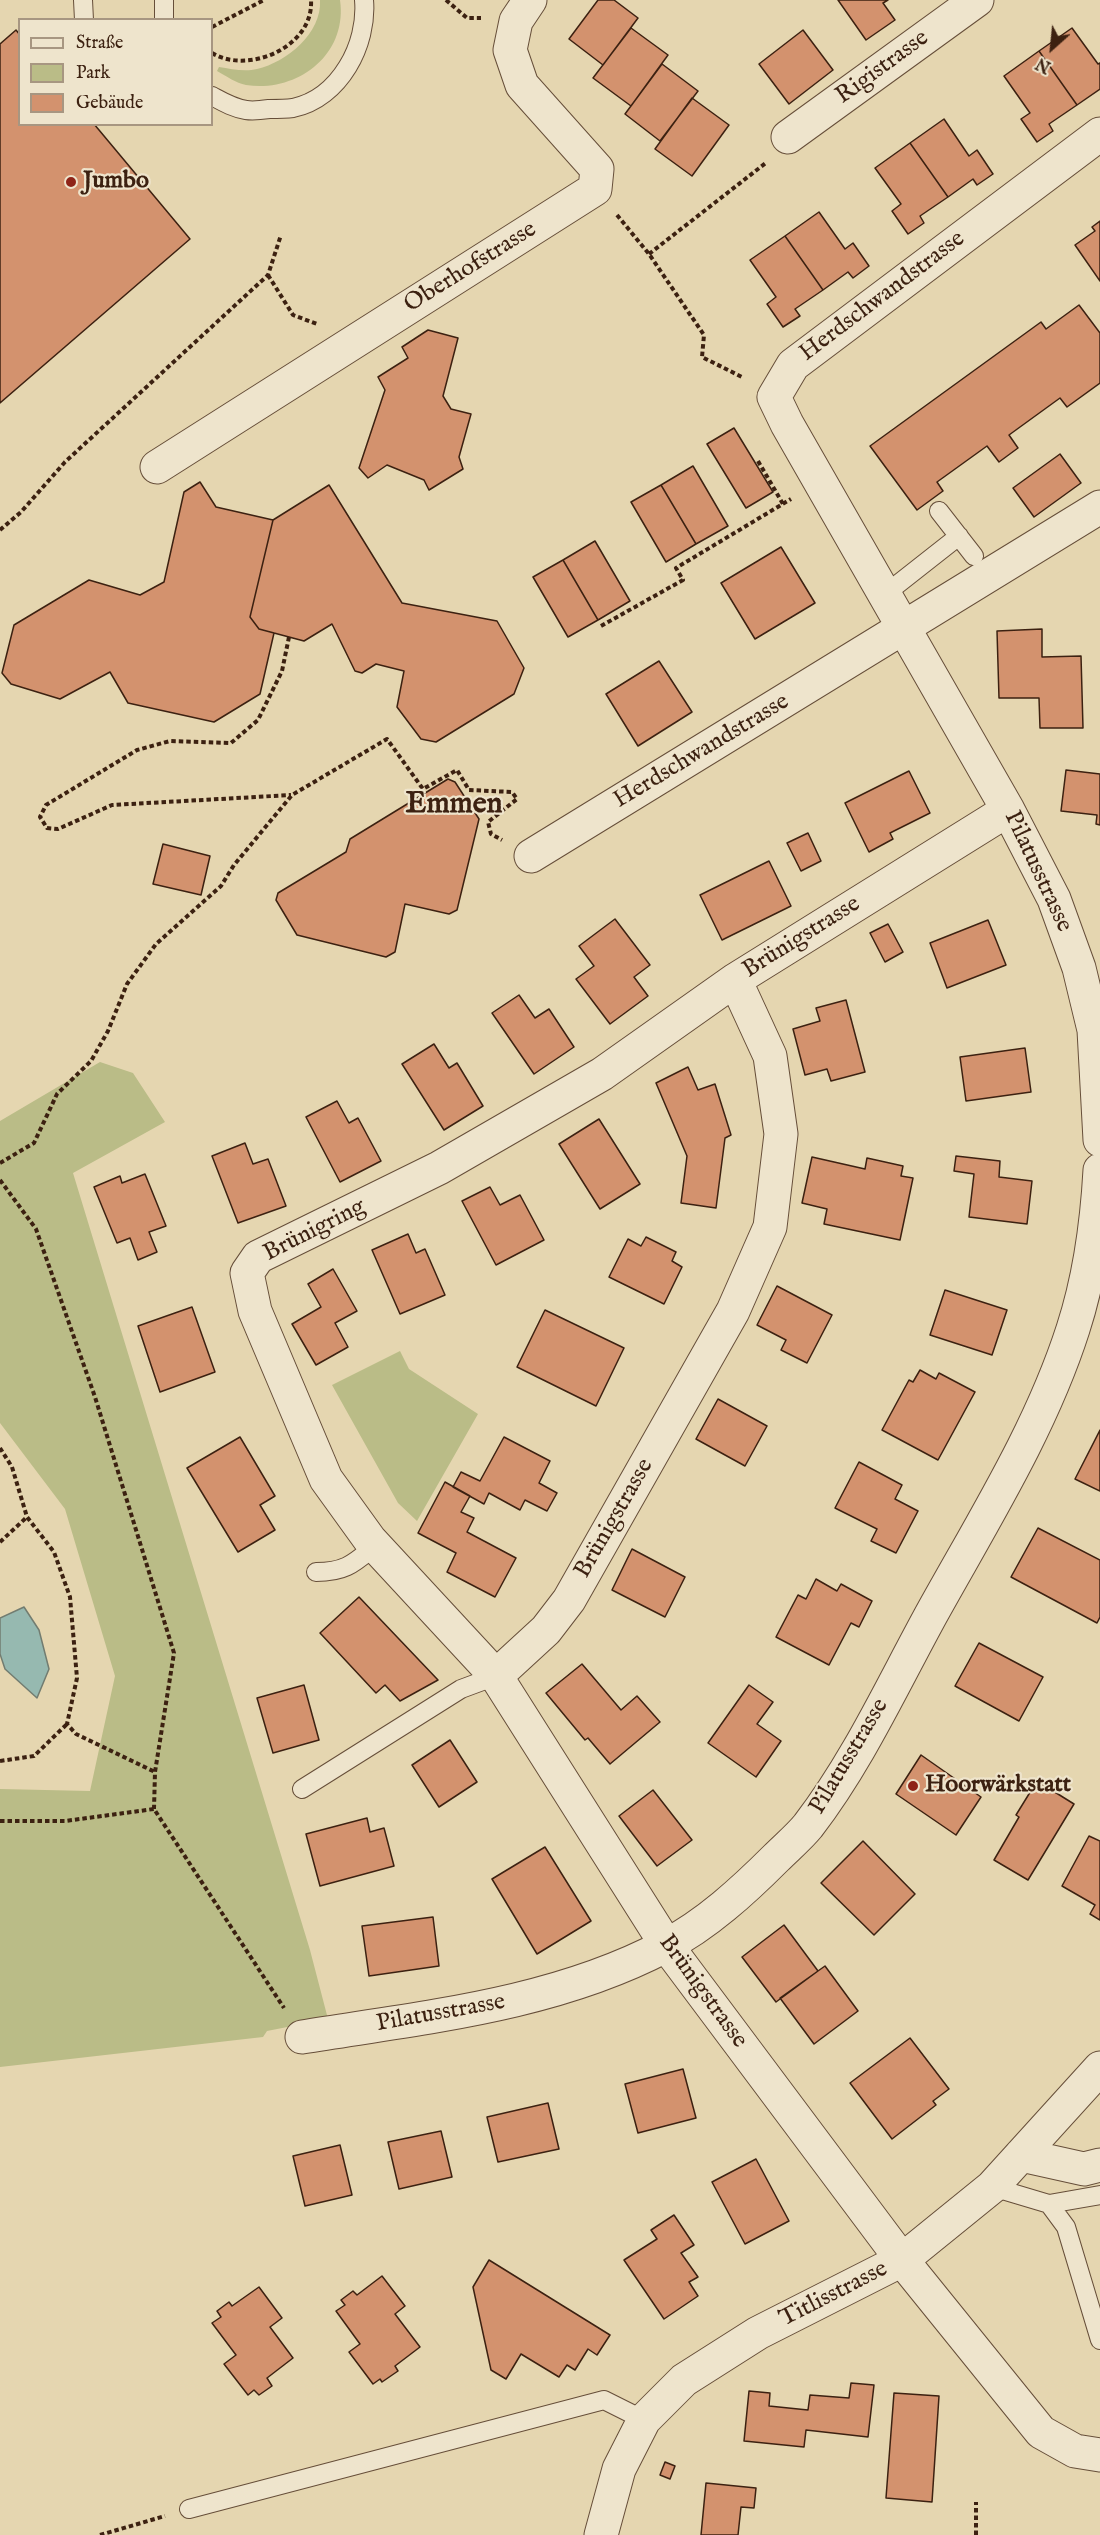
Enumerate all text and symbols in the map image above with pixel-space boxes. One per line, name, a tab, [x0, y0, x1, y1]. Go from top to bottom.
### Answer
legend	[18, 18, 213, 126]
north arrow	[1022, 18, 1082, 78]
street label: Rigistrasse	[831, 25, 935, 111]
text: Straße	[76, 32, 123, 55]
text: N	[1033, 52, 1055, 76]
text: Park	[76, 62, 110, 85]
text: Gebäude	[76, 92, 143, 115]
place label: Jumbo	[83, 168, 149, 196]
marker: Jumbo	[64, 175, 78, 189]
street label: Oberhofstrasse	[400, 216, 542, 320]
street label: Herdschwandstrasse	[795, 225, 971, 369]
street label: Herdschwandstrasse	[609, 688, 795, 816]
district label: Emmen	[406, 788, 502, 824]
street label: Pilatusstrasse	[996, 807, 1078, 937]
street label: Brünigstrasse	[738, 891, 866, 985]
street label: Brünigring	[259, 1193, 371, 1269]
street label: Brünigstrasse	[569, 1454, 661, 1584]
street label: Pilatusstrasse	[804, 1694, 896, 1820]
place label: Hoorwärkstatt	[925, 1772, 1071, 1800]
marker: Hoorwärkstatt	[906, 1779, 920, 1793]
street label: Brünigstrasse	[651, 1930, 753, 2054]
street label: Pilatusstrasse	[374, 1989, 508, 2039]
street label: Titlisstrasse	[775, 2256, 893, 2334]

